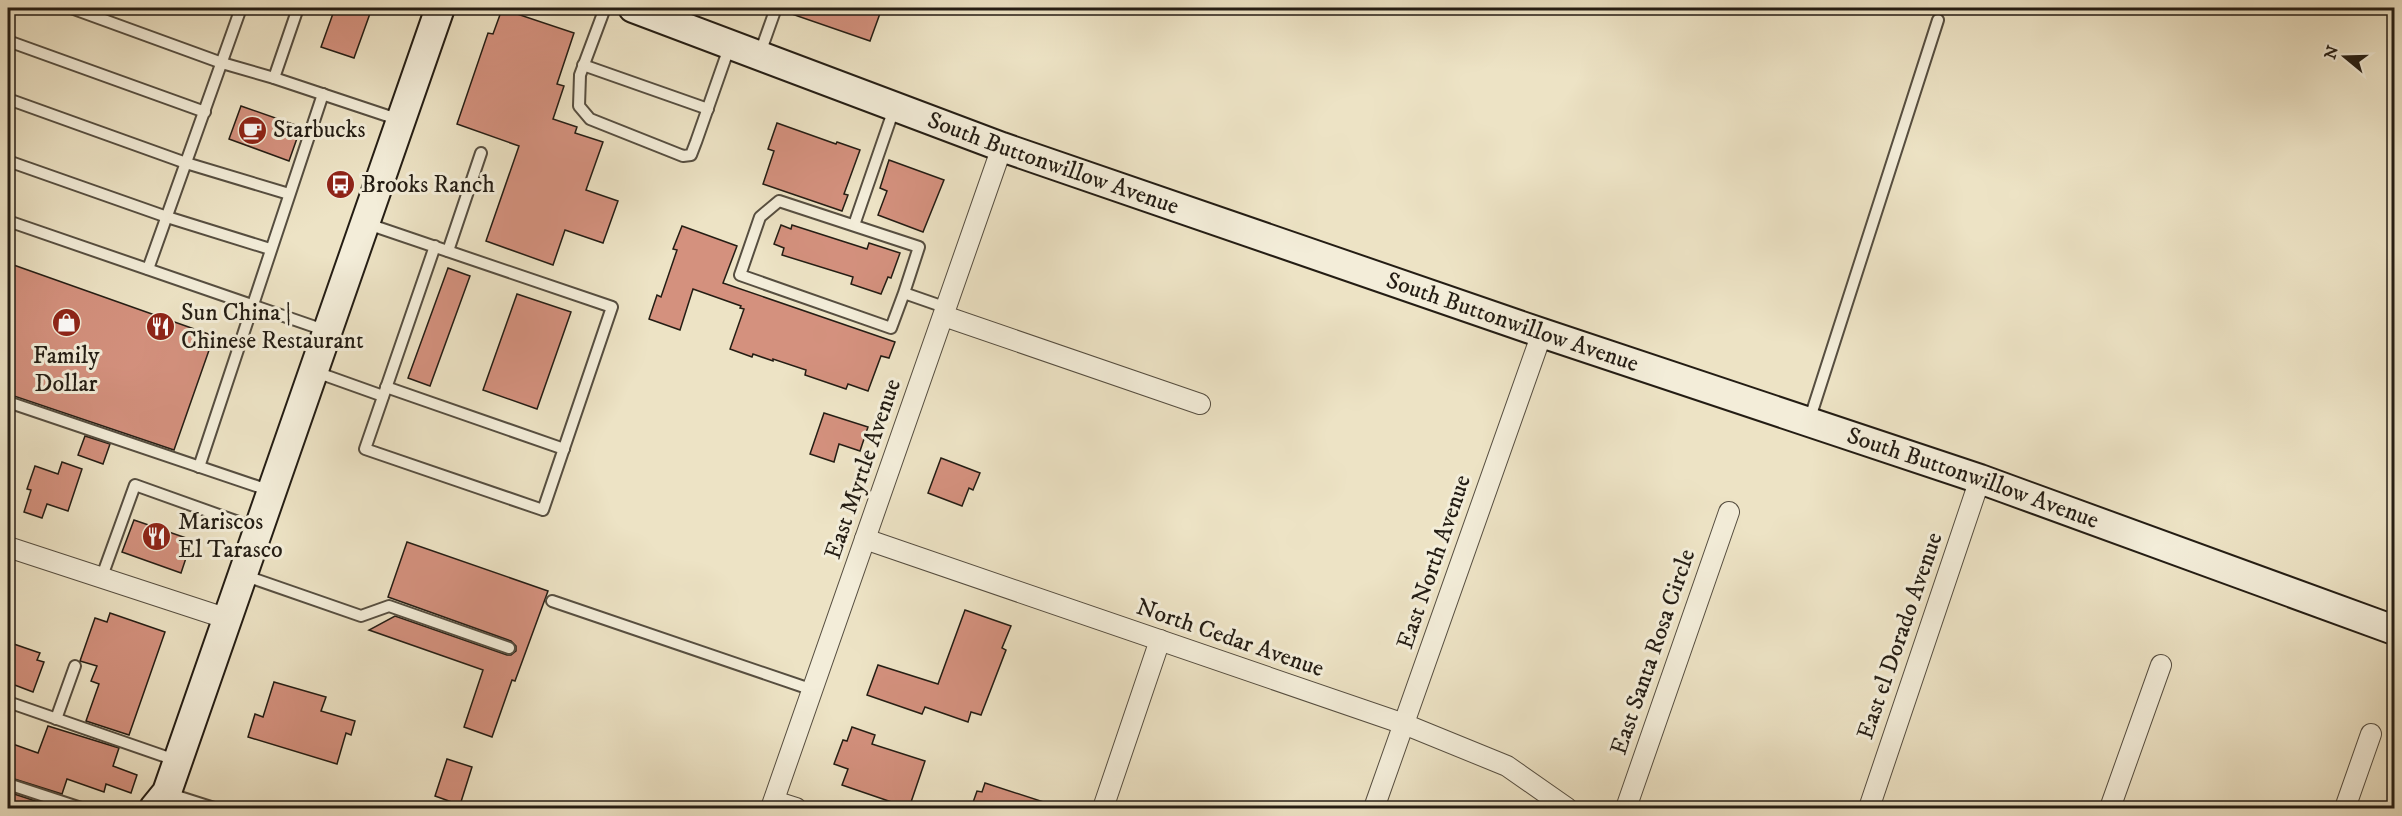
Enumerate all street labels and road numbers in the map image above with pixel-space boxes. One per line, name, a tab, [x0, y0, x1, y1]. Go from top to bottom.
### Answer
street label: South Buttonwillow Avenue	[923, 105, 1183, 222]
street label: South Buttonwillow Avenue	[1382, 265, 1643, 379]
street label: East Myrtle Avenue	[818, 375, 908, 563]
street label: South Buttonwillow Avenue	[1843, 421, 2103, 536]
street label: East North Avenue	[1390, 471, 1478, 653]
street label: East el Dorado Avenue	[1851, 529, 1950, 743]
street label: East Santa Rosa Circle	[1604, 545, 1702, 759]
street label: North Cedar Avenue	[1132, 592, 1328, 684]

